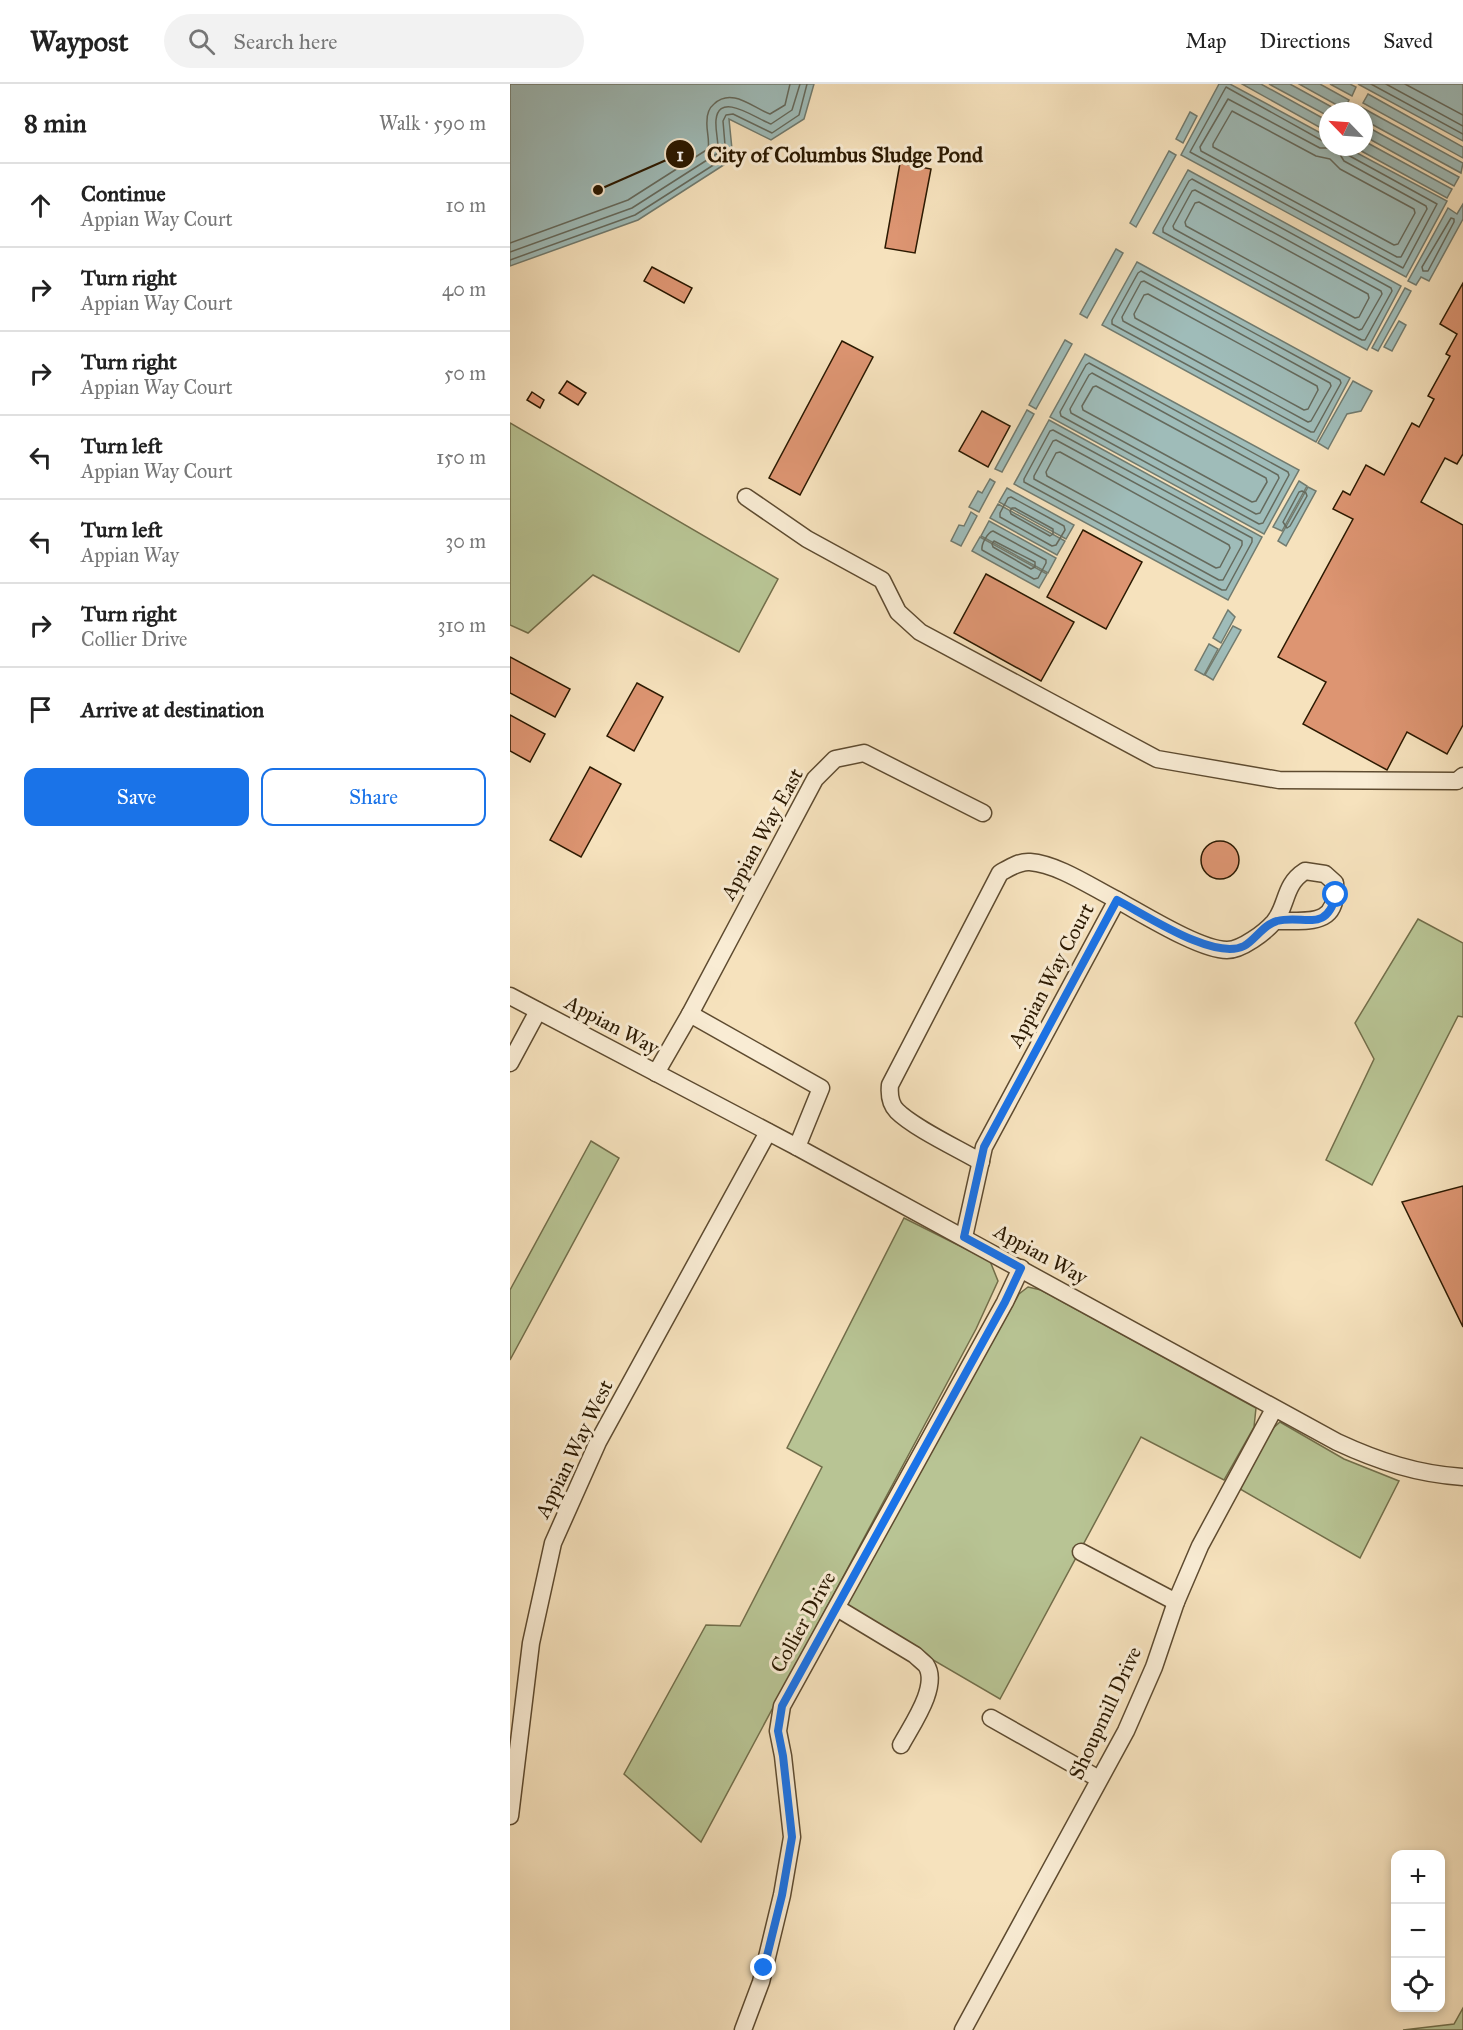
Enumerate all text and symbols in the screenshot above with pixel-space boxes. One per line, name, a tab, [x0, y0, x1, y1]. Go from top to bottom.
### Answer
search box	[164, 14, 584, 68]
text: Waypost	[30, 24, 128, 59]
icon: search	[185, 25, 218, 58]
text: Search here	[233, 28, 337, 55]
text: Map	[1186, 28, 1227, 54]
text: Directions	[1260, 28, 1350, 54]
text: Saved	[1383, 28, 1433, 54]
north arrow	[1319, 102, 1373, 156]
text: 8 min	[24, 107, 87, 139]
text: Walk · 590 m	[379, 111, 486, 135]
callout: City of Columbus Sludge Pond	[665, 134, 995, 174]
text: City of Columbus Sludge Pond	[707, 141, 984, 168]
text: 1	[676, 144, 684, 166]
text: Continue	[81, 180, 166, 207]
icon: ahead	[24, 189, 57, 222]
text: 10 m	[445, 193, 486, 217]
text: Appian Way Court	[81, 207, 233, 231]
text: Turn right	[81, 264, 177, 291]
icon: right	[24, 273, 57, 306]
text: 40 m	[442, 277, 486, 301]
text: Appian Way Court	[81, 291, 233, 315]
text: Turn right	[81, 348, 177, 375]
icon: right	[24, 357, 57, 390]
text: 50 m	[444, 361, 486, 385]
text: Appian Way Court	[81, 375, 233, 399]
text: Turn left	[81, 432, 163, 459]
icon: left	[24, 441, 57, 474]
text: 150 m	[436, 445, 486, 469]
text: Appian Way Court	[81, 459, 233, 483]
text: Turn left	[81, 516, 163, 543]
icon: left	[24, 525, 57, 558]
text: 30 m	[445, 529, 486, 553]
text: Appian Way	[81, 543, 179, 567]
text: Turn right	[81, 600, 177, 627]
icon: right	[24, 609, 57, 642]
text: 310 m	[437, 613, 486, 637]
text: Collier Drive	[81, 627, 187, 651]
icon: arrive	[24, 693, 57, 726]
text: Arrive at destination	[81, 696, 264, 723]
street label: Appian Way East	[715, 763, 809, 905]
button: Save	[24, 768, 249, 826]
button: Share	[261, 768, 486, 826]
route start	[1322, 881, 1348, 907]
street label: Appian Way Court	[1002, 898, 1100, 1052]
street label: Appian Way	[560, 989, 665, 1061]
street label: Appian Way	[989, 1217, 1093, 1291]
street label: Appian Way West	[529, 1375, 619, 1523]
street label: Collier Drive	[765, 1567, 842, 1677]
street label: Shoupmill Drive	[1063, 1642, 1147, 1784]
map controls	[1391, 1850, 1445, 2012]
button: +	[1391, 1850, 1445, 1904]
button: −	[1391, 1904, 1445, 1958]
route end	[750, 1954, 776, 1980]
button: locate	[1391, 1958, 1445, 2012]

